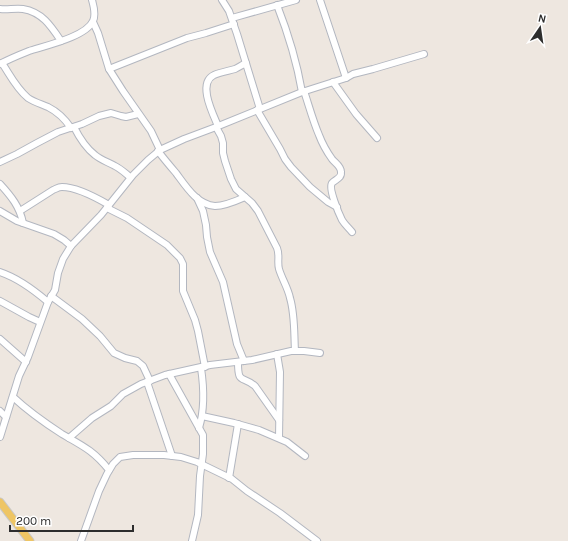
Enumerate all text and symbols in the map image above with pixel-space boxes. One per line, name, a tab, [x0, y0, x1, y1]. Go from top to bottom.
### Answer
north arrow	[520, 8, 560, 48]
text: N	[537, 12, 547, 26]
scale bar	[10, 507, 133, 533]
text: 200 m	[16, 514, 51, 528]

